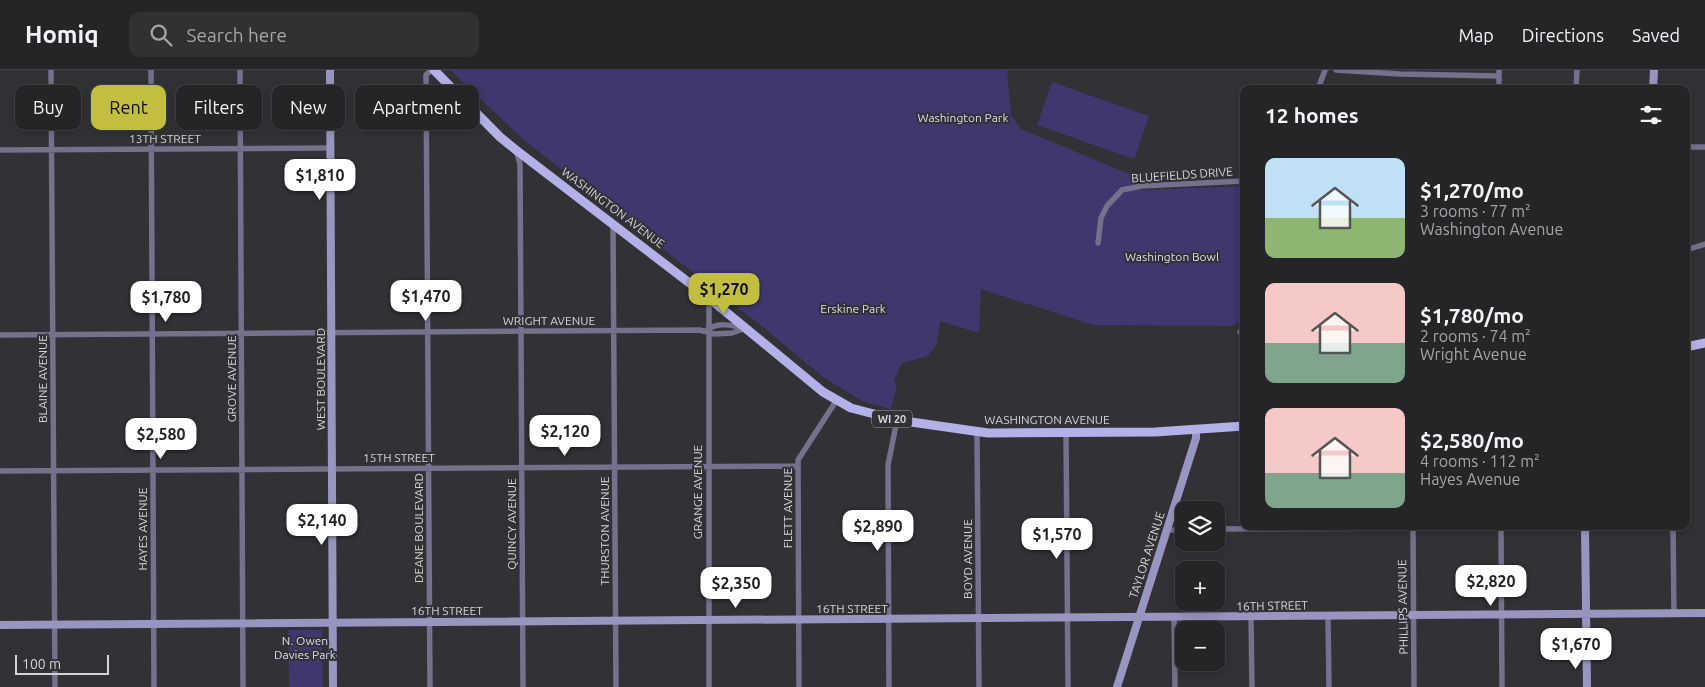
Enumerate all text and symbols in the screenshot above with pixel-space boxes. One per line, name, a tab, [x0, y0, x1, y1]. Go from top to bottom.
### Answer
search box	[129, 12, 479, 57]
text: Homiq	[25, 21, 99, 48]
icon: search	[147, 21, 175, 49]
text: Search here	[187, 24, 287, 46]
text: Map	[1458, 25, 1494, 45]
text: Directions	[1522, 25, 1604, 45]
text: Saved	[1632, 25, 1680, 45]
chip: Buy	[15, 85, 81, 130]
chip: Rent	[91, 85, 166, 130]
chip: Filters	[176, 85, 262, 130]
chip: New	[272, 85, 345, 130]
chip: Apartment	[355, 85, 479, 130]
icon: filters	[1637, 101, 1665, 129]
text: 12 homes	[1265, 103, 1359, 127]
park label: Washington Park	[918, 111, 1008, 124]
street label: 13TH STREET	[129, 132, 201, 145]
pin: $1,810	[279, 158, 361, 201]
street label: BLUEFIELDS DRIVE	[1131, 164, 1233, 185]
street label: WASHINGTON AVENUE	[559, 165, 667, 251]
text: $1,810	[295, 166, 345, 184]
icon: home	[1305, 178, 1365, 238]
text: $1,270/mo	[1420, 178, 1524, 202]
text: 3 rooms · 77 m²	[1420, 202, 1531, 220]
text: Washington Avenue	[1420, 220, 1563, 238]
park label: Washington Bowl	[1125, 250, 1219, 263]
pin: $1,270	[683, 272, 765, 315]
pin: $1,780	[125, 280, 207, 323]
pin: $1,470	[385, 280, 467, 322]
text: $1,270	[699, 280, 749, 298]
text: $1,470	[401, 287, 451, 305]
text: $1,780	[141, 288, 191, 306]
park label: Erskine Park	[820, 302, 886, 315]
icon: home	[1305, 303, 1365, 363]
text: $1,780/mo	[1420, 303, 1524, 327]
street label: WRIGHT AVENUE	[503, 314, 595, 327]
text: 2 rooms · 74 m²	[1420, 327, 1531, 345]
street label: WEST BOULEVARD	[314, 328, 327, 430]
street label: BLAINE AVENUE	[36, 335, 49, 423]
street label: GROVE AVENUE	[225, 335, 238, 422]
text: Wright Avenue	[1420, 345, 1527, 363]
road number: WI 20	[872, 410, 912, 428]
street label: WASHINGTON AVENUE	[984, 413, 1110, 426]
pin: $2,120	[524, 414, 606, 457]
pin: $2,580	[120, 418, 202, 460]
text: $2,120	[540, 422, 590, 440]
text: $2,580	[136, 425, 186, 443]
icon: home	[1305, 428, 1365, 488]
text: $2,580/mo	[1420, 428, 1524, 452]
street label: GRANGE AVENUE	[691, 444, 704, 539]
street label: 15TH STREET	[363, 451, 435, 464]
text: 4 rooms · 112 m²	[1420, 452, 1540, 470]
street label: FLETT AVENUE	[781, 467, 794, 548]
text: Hayes Avenue	[1420, 470, 1520, 488]
street label: DEANE BOULEVARD	[412, 473, 425, 583]
street label: THURSTON AVENUE	[598, 476, 611, 586]
street label: QUINCY AVENUE	[505, 478, 518, 570]
street label: HAYES AVENUE	[136, 487, 149, 571]
map controls	[1175, 501, 1225, 671]
button: layers	[1175, 501, 1225, 551]
pin: $2,140	[281, 504, 363, 546]
pin: $2,890	[837, 510, 919, 552]
street label: TAYLOR AVENUE	[1126, 510, 1167, 600]
text: $2,140	[297, 511, 347, 529]
text: $2,890	[853, 517, 903, 535]
pin: $1,570	[1016, 518, 1098, 560]
street label: BOYD AVENUE	[961, 519, 974, 599]
text: $1,570	[1032, 525, 1082, 543]
street label: PHILLIPS AVENUE	[1395, 559, 1410, 655]
button: +	[1175, 561, 1225, 611]
pin: $2,820	[1450, 564, 1532, 607]
pin: $2,350	[695, 566, 777, 609]
text: $2,820	[1466, 572, 1516, 590]
text: $2,350	[711, 574, 761, 592]
street label: 16TH STREET	[1236, 598, 1308, 613]
street label: 16TH STREET	[816, 602, 888, 615]
street label: 16TH STREET	[411, 604, 483, 617]
button: −	[1175, 621, 1225, 671]
pin: $1,670	[1535, 628, 1617, 670]
park label: N. Owen Davies Park	[274, 634, 336, 661]
text: $1,670	[1551, 635, 1601, 653]
scale bar	[15, 652, 109, 675]
text: 100 m	[22, 656, 61, 672]

